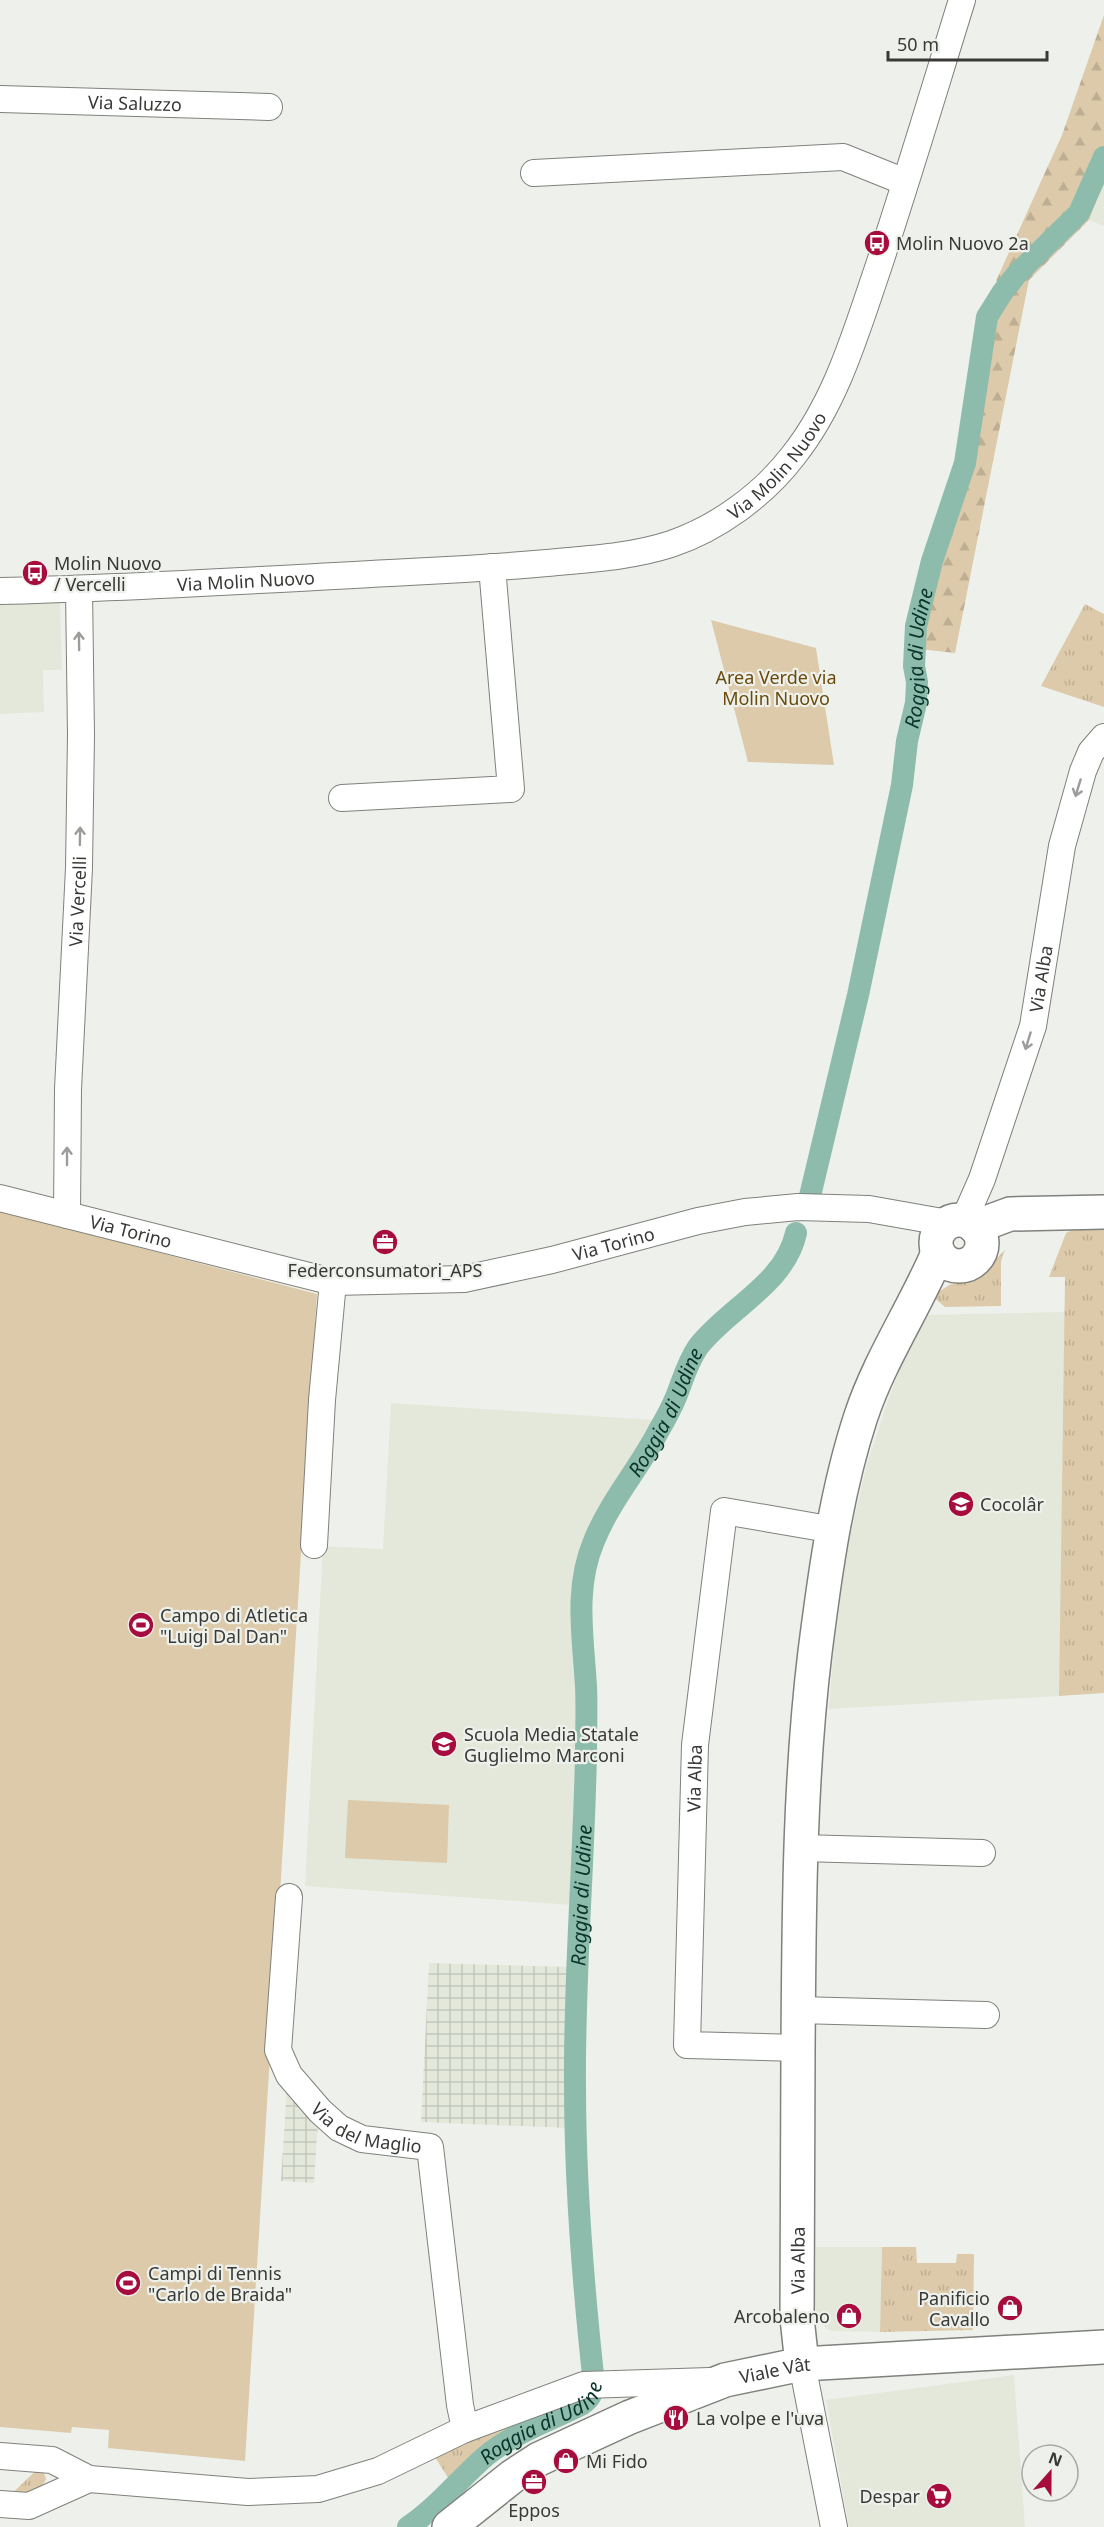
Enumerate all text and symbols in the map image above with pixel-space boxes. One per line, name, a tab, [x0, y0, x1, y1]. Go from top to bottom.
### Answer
scale bar	[888, 24, 1047, 62]
text: 50 m	[897, 32, 939, 56]
street label: Via Saluzzo	[88, 90, 182, 116]
bus stop icon: Molin Nuovo 2a	[862, 228, 892, 258]
place label: Molin Nuovo 2a	[896, 231, 1029, 255]
street label: Via Molin Nuovo	[723, 407, 832, 525]
place label: Molin Nuovo / Vercelli	[54, 551, 162, 596]
bus stop icon: Molin Nuovo / Vercelli	[20, 558, 50, 588]
street label: Via Molin Nuovo	[176, 565, 315, 596]
water label: Roggia di Udine	[897, 585, 938, 731]
one-way arrow	[73, 631, 85, 651]
park label: Area Verde via Molin Nuovo	[716, 665, 836, 710]
one-way arrow	[1072, 778, 1083, 797]
one-way arrow	[74, 826, 86, 846]
street label: Via Vercelli	[63, 856, 91, 947]
street label: Via Alba	[1023, 943, 1058, 1014]
one-way arrow	[1022, 1031, 1033, 1050]
one-way arrow	[61, 1147, 73, 1167]
street label: Via Torino	[87, 1209, 175, 1253]
street label: Via Torino	[570, 1221, 657, 1266]
office icon: Federconsumatori_APS	[370, 1227, 400, 1257]
place label: Federconsumatori_APS	[288, 1258, 483, 1282]
water label: Roggia di Udine	[621, 1342, 708, 1482]
school or university icon: Cocolâr	[946, 1489, 976, 1519]
place label: Cocolâr	[980, 1492, 1045, 1516]
place label: Campo di Atletica "Luigi Dal Dan"	[160, 1603, 308, 1648]
sports icon: Campo di Atletica "Luigi Dal Dan"	[126, 1610, 156, 1640]
place label: Scuola Media Statale Guglielmo Marconi	[464, 1722, 639, 1767]
school or university icon: Scuola Media Statale Guglielmo Marconi	[429, 1729, 459, 1759]
street label: Via Alba	[681, 1744, 707, 1812]
water label: Roggia di Udine	[564, 1824, 597, 1966]
street label: Via del Maglio	[306, 2097, 423, 2158]
street label: Via Alba	[785, 2226, 810, 2294]
place label: Campi di Tennis "Carlo de Braida"	[148, 2261, 292, 2306]
sports icon: Campi di Tennis "Carlo de Braida"	[113, 2268, 143, 2298]
place label: Panificio Cavallo	[918, 2286, 990, 2331]
shop icon: Panificio Cavallo	[995, 2293, 1025, 2323]
shop icon: Arcobaleno	[834, 2301, 864, 2331]
place label: Arcobaleno	[734, 2304, 830, 2328]
street label: Viale Vât	[737, 2352, 812, 2389]
water label: Roggia di Udine	[473, 2379, 608, 2470]
restaurant icon: La volpe e l'uva	[661, 2403, 691, 2433]
place label: La volpe e l'uva	[696, 2406, 824, 2430]
north arrow	[1020, 2443, 1080, 2503]
shop icon: Mi Fido	[551, 2446, 581, 2476]
text: N	[1045, 2446, 1065, 2472]
place label: Mi Fido	[586, 2449, 648, 2473]
office icon: Eppos	[519, 2467, 549, 2497]
supermarket icon: Despar	[924, 2481, 954, 2511]
place label: Despar	[859, 2484, 921, 2508]
place label: Eppos	[508, 2498, 560, 2522]

